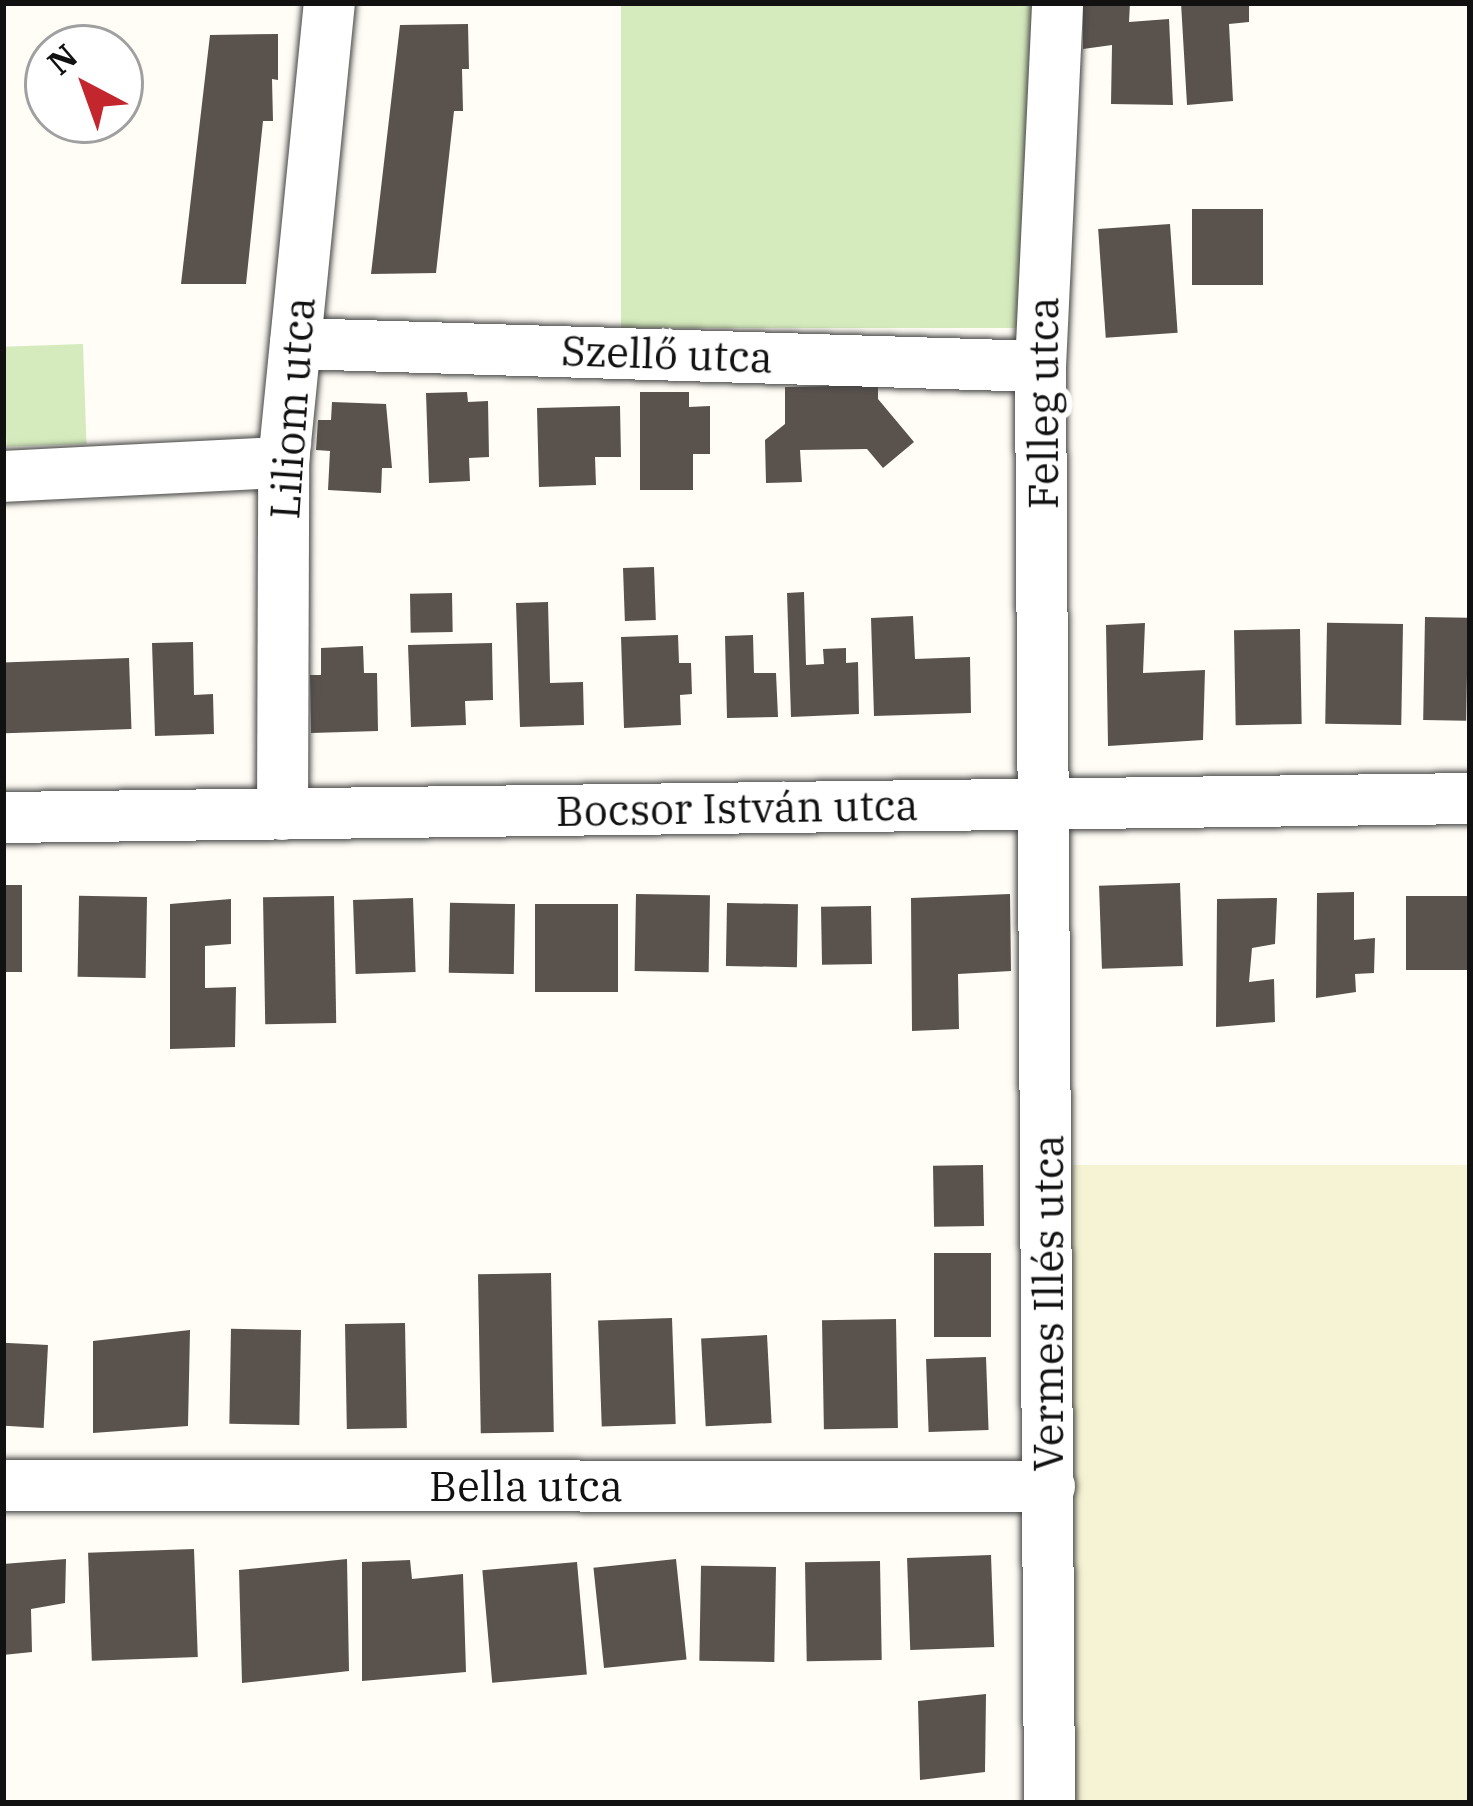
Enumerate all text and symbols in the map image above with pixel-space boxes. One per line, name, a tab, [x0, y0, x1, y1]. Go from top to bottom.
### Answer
north arrow	[24, 24, 144, 144]
text: N	[38, 34, 86, 84]
street label: Liliom utca	[259, 295, 325, 521]
street label: Felleg utca	[1018, 297, 1068, 509]
street label: Szellő utca	[560, 325, 774, 383]
street label: Bocsor István utca	[555, 780, 919, 836]
street label: Vermes Illés utca	[1023, 1134, 1073, 1472]
street label: Bella utca	[429, 1461, 623, 1511]

